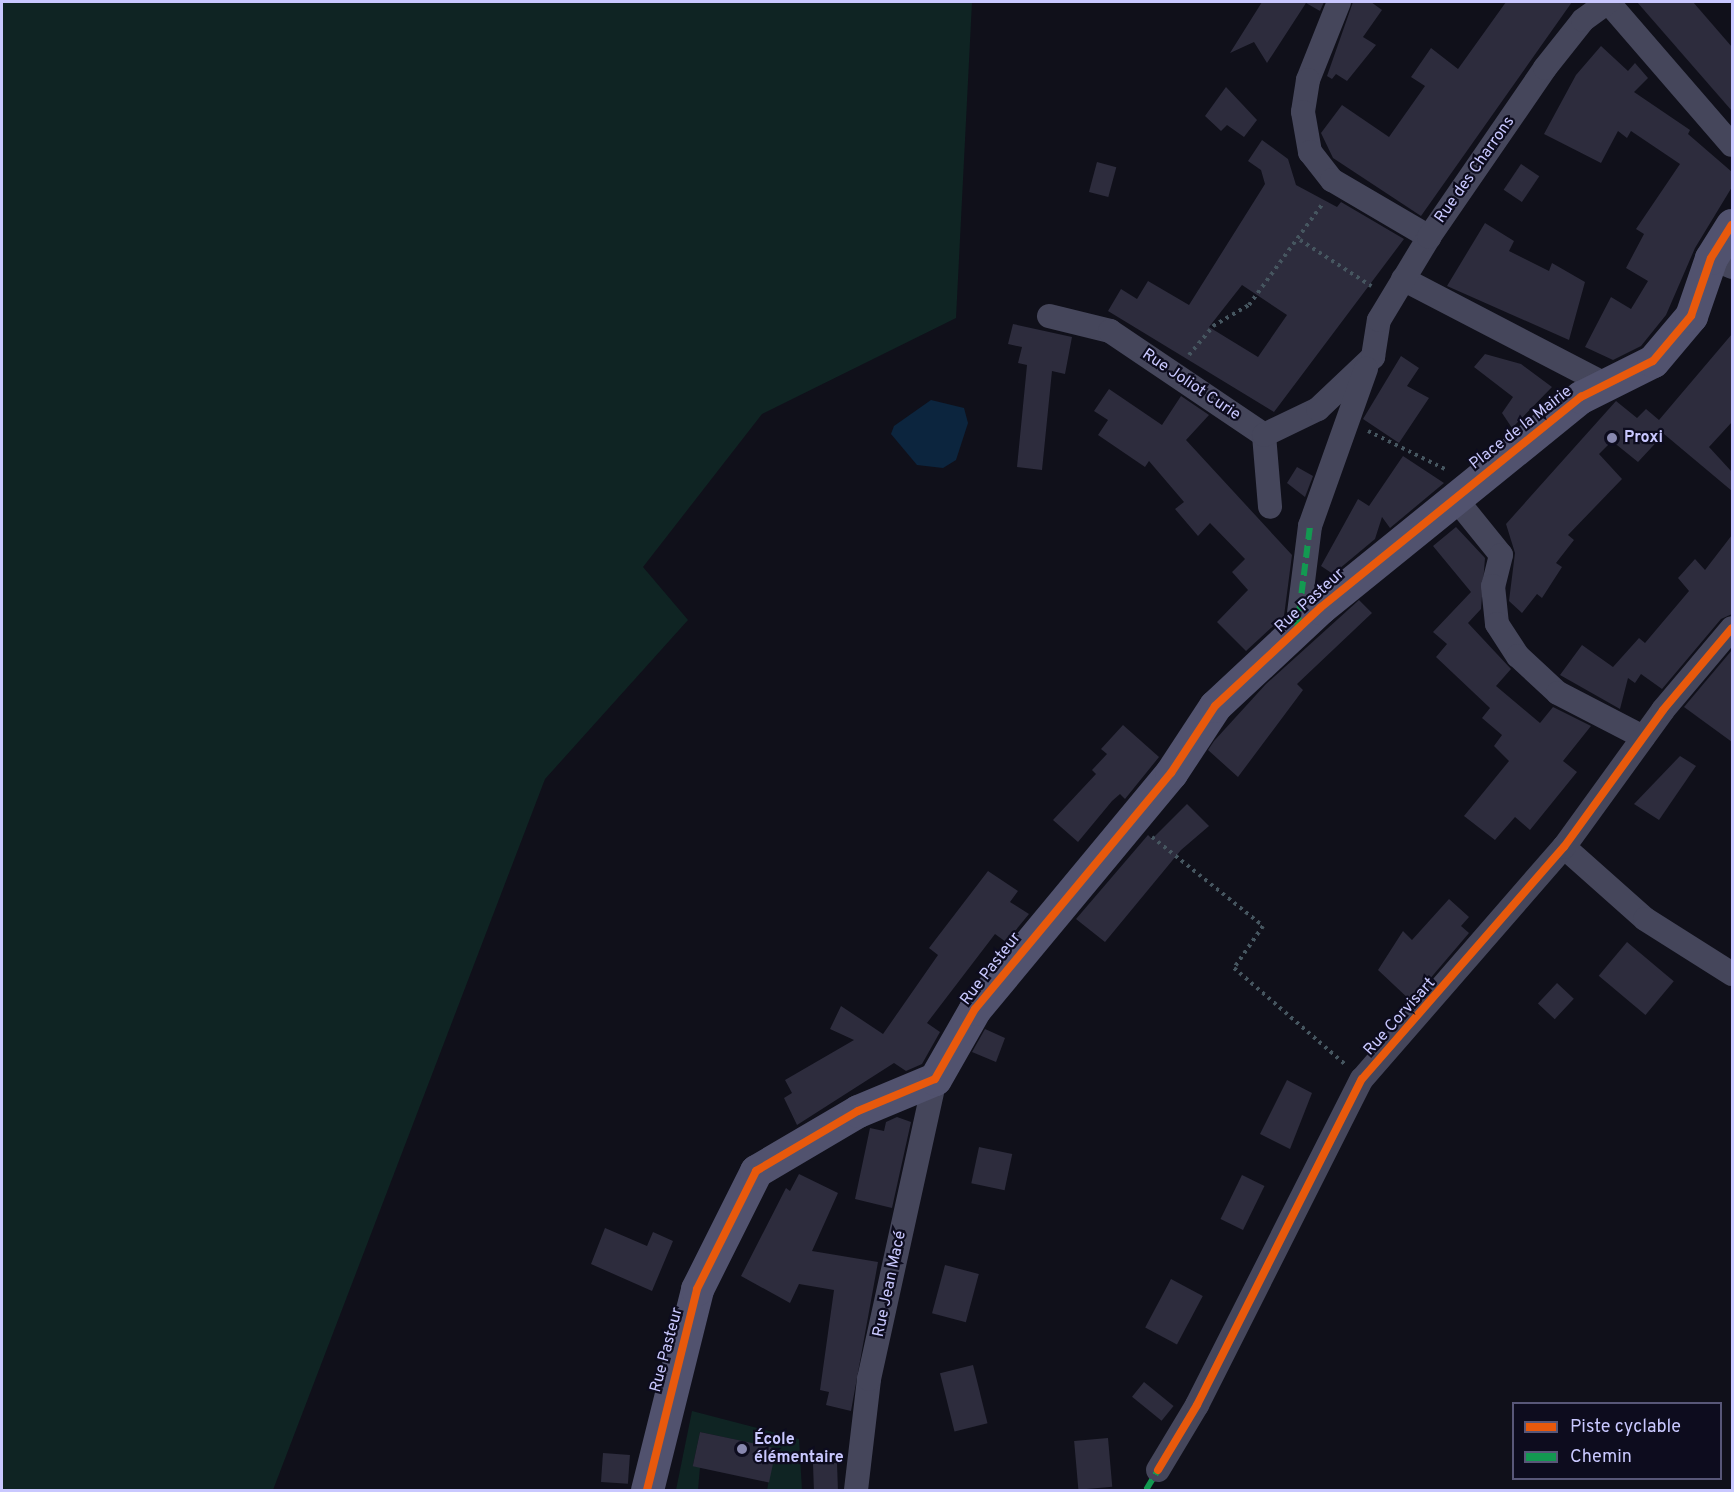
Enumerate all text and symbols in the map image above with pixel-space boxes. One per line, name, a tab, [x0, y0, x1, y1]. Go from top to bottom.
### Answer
street label: Rue des Charrons	[1431, 113, 1519, 227]
street label: Rue Joliot Curie	[1138, 345, 1244, 425]
street label: Place de la Mairie	[1466, 382, 1576, 474]
place label: Proxi	[1624, 428, 1663, 448]
marker: Proxi	[1605, 431, 1619, 445]
street label: Rue Pasteur	[1271, 565, 1349, 637]
street label: Rue Pasteur	[957, 929, 1025, 1009]
street label: Rue Corvisart	[1360, 974, 1440, 1060]
street label: Rue Jean Macé	[869, 1229, 911, 1339]
street label: Rue Pasteur	[646, 1305, 688, 1395]
legend	[1512, 1402, 1722, 1480]
text: Piste cyclable	[1570, 1416, 1681, 1439]
place label: École élémentaire	[754, 1430, 844, 1468]
marker: École élémentaire	[735, 1442, 749, 1456]
text: Chemin	[1570, 1446, 1632, 1469]

